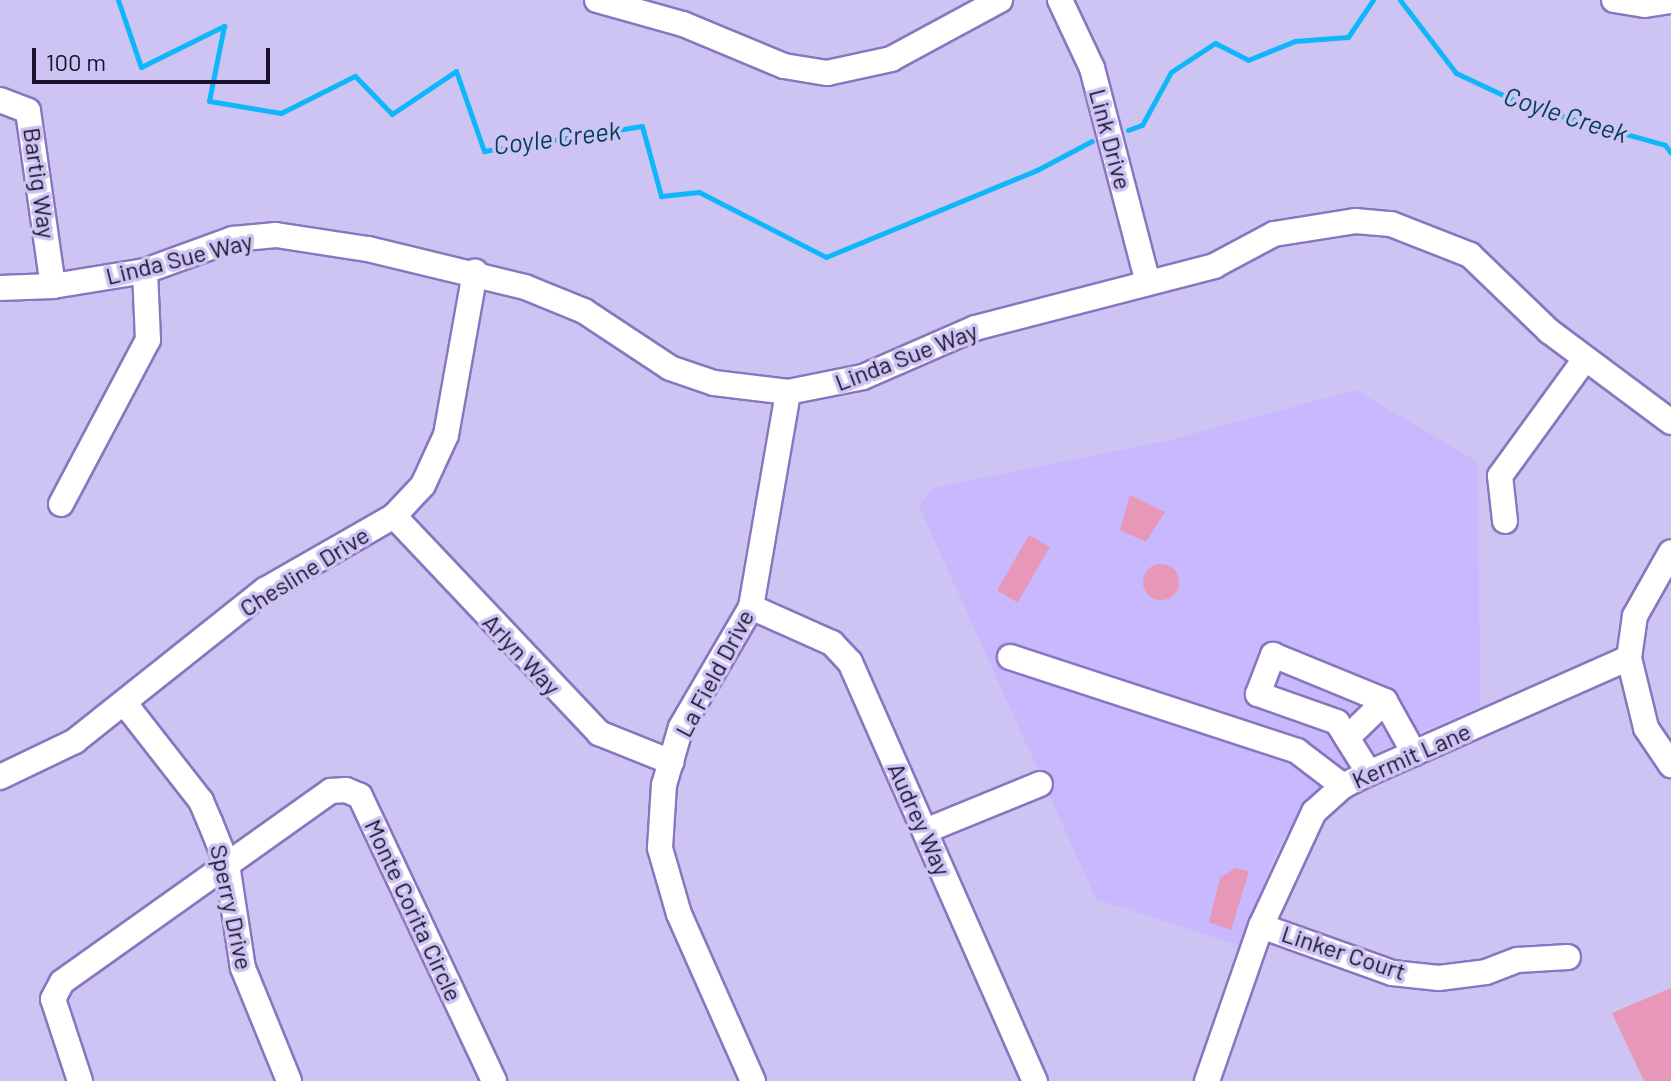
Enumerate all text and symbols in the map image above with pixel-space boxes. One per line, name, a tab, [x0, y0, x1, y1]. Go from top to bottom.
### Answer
scale bar	[36, 32, 274, 82]
text: 100 m	[46, 47, 106, 76]
water label: Coyle Creek	[1500, 79, 1632, 149]
street label: Link Drive	[1084, 86, 1138, 192]
water label: Coyle Creek	[491, 114, 623, 160]
street label: Bartig Way	[18, 126, 62, 240]
street label: Linda Sue Way	[103, 226, 255, 290]
street label: Linda Sue Way	[831, 316, 981, 396]
street label: Chesline Drive	[234, 520, 374, 622]
street label: La Field Drive	[668, 604, 760, 742]
street label: Arlyn Way	[477, 607, 567, 701]
street label: Kermit Lane	[1347, 716, 1475, 794]
street label: Audrey Way	[882, 758, 958, 880]
street label: Monte Corita Circle	[359, 814, 469, 1006]
street label: Sperry Drive	[205, 842, 259, 972]
street label: Linker Court	[1278, 918, 1410, 986]

